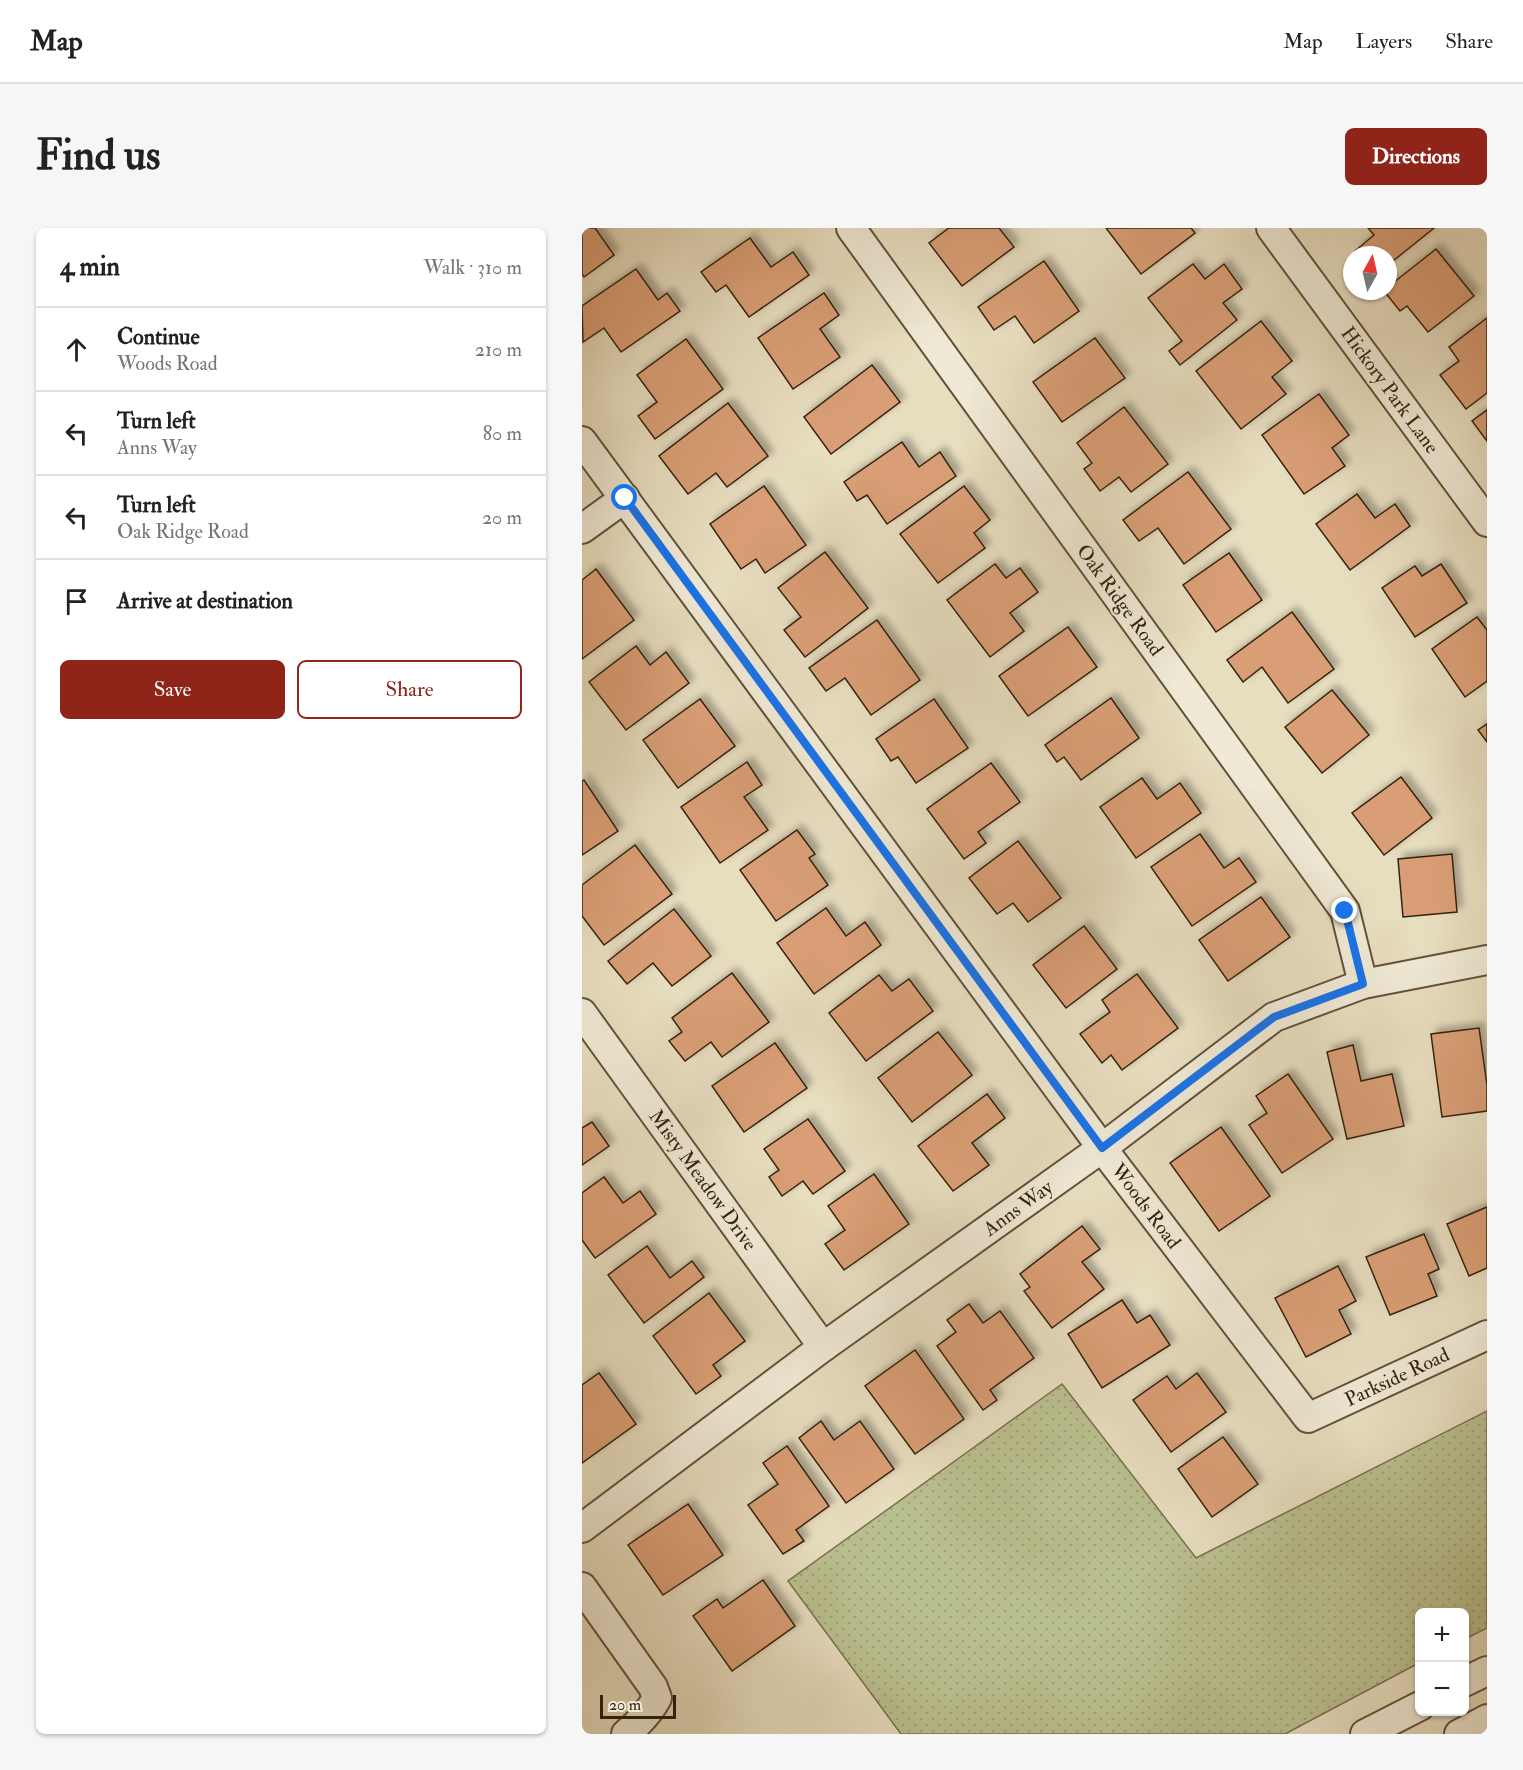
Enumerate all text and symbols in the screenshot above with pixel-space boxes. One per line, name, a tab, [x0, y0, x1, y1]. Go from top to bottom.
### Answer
text: Map	[30, 24, 83, 59]
text: Map	[1283, 28, 1323, 55]
text: Layers	[1356, 28, 1412, 55]
text: Share	[1445, 28, 1493, 55]
button: Directions	[1345, 128, 1487, 185]
text: Find us	[36, 130, 160, 182]
north arrow	[1343, 246, 1397, 300]
text: 4 min	[60, 251, 120, 283]
text: Walk · 310 m	[423, 255, 522, 280]
street label: Hickory Park Lane	[1336, 322, 1444, 458]
text: Continue	[117, 323, 200, 351]
icon: ahead	[60, 333, 93, 366]
text: 210 m	[475, 337, 522, 362]
text: Woods Road	[117, 351, 218, 376]
text: Turn left	[117, 407, 196, 435]
icon: left	[60, 417, 93, 450]
text: 80 m	[483, 421, 522, 446]
text: Anns Way	[117, 435, 197, 460]
route start	[611, 484, 637, 510]
text: Turn left	[117, 491, 196, 519]
icon: left	[60, 501, 93, 534]
text: 20 m	[482, 505, 522, 530]
text: Oak Ridge Road	[117, 519, 249, 544]
street label: Oak Ridge Road	[1071, 539, 1169, 661]
icon: arrive	[60, 585, 93, 618]
text: Arrive at destination	[117, 587, 293, 615]
button: Save	[60, 660, 285, 719]
button: Share	[297, 660, 522, 719]
route end	[1331, 897, 1357, 923]
street label: Misty Meadow Drive	[643, 1105, 763, 1255]
street label: Woods Road	[1105, 1158, 1186, 1254]
street label: Anns Way	[978, 1174, 1059, 1242]
street label: Parkside Road	[1341, 1342, 1453, 1412]
map controls	[1415, 1608, 1469, 1716]
button: +	[1415, 1608, 1469, 1662]
button: −	[1415, 1662, 1469, 1716]
scale bar	[600, 1692, 676, 1720]
text: 20 m	[609, 1695, 641, 1715]

